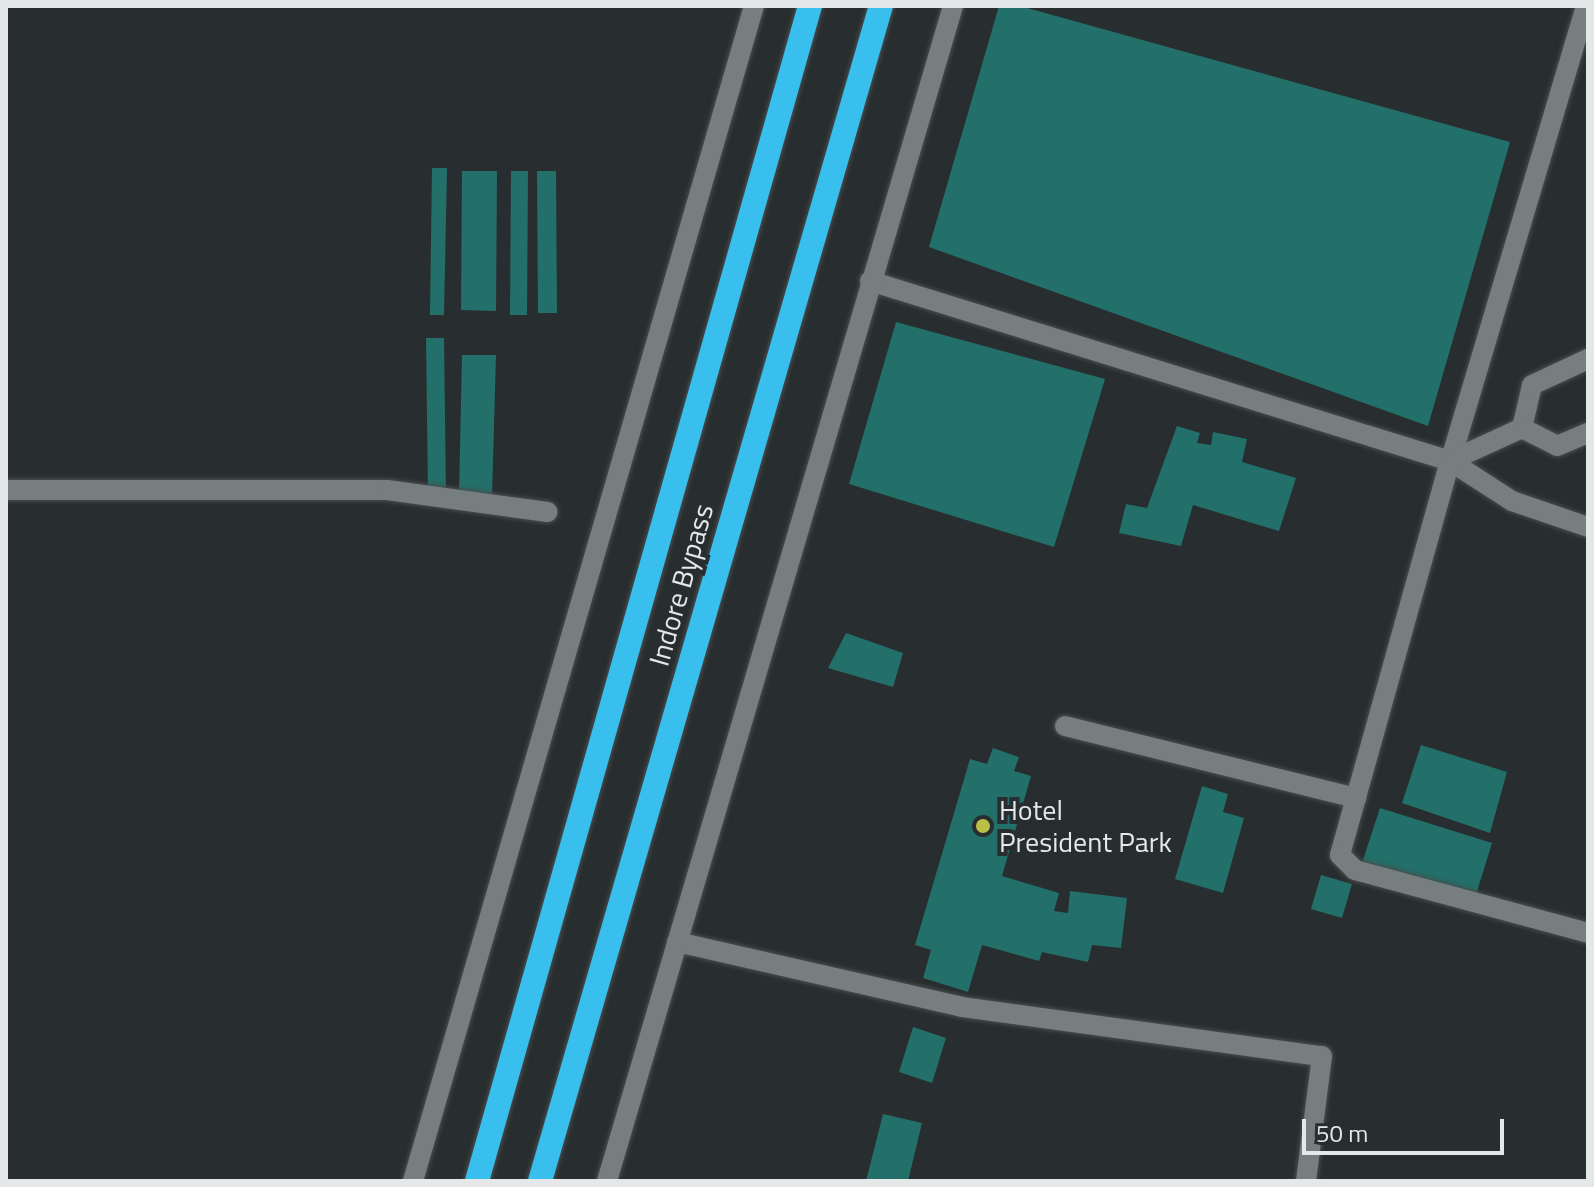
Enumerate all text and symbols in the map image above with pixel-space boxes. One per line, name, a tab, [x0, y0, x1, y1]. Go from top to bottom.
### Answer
street label: Indore Bypass	[642, 500, 720, 670]
place label: Hotel President Park	[999, 793, 1172, 859]
marker: Hotel President Park	[974, 817, 992, 835]
scale bar	[1306, 1103, 1508, 1153]
text: 50 m	[1316, 1115, 1368, 1151]

